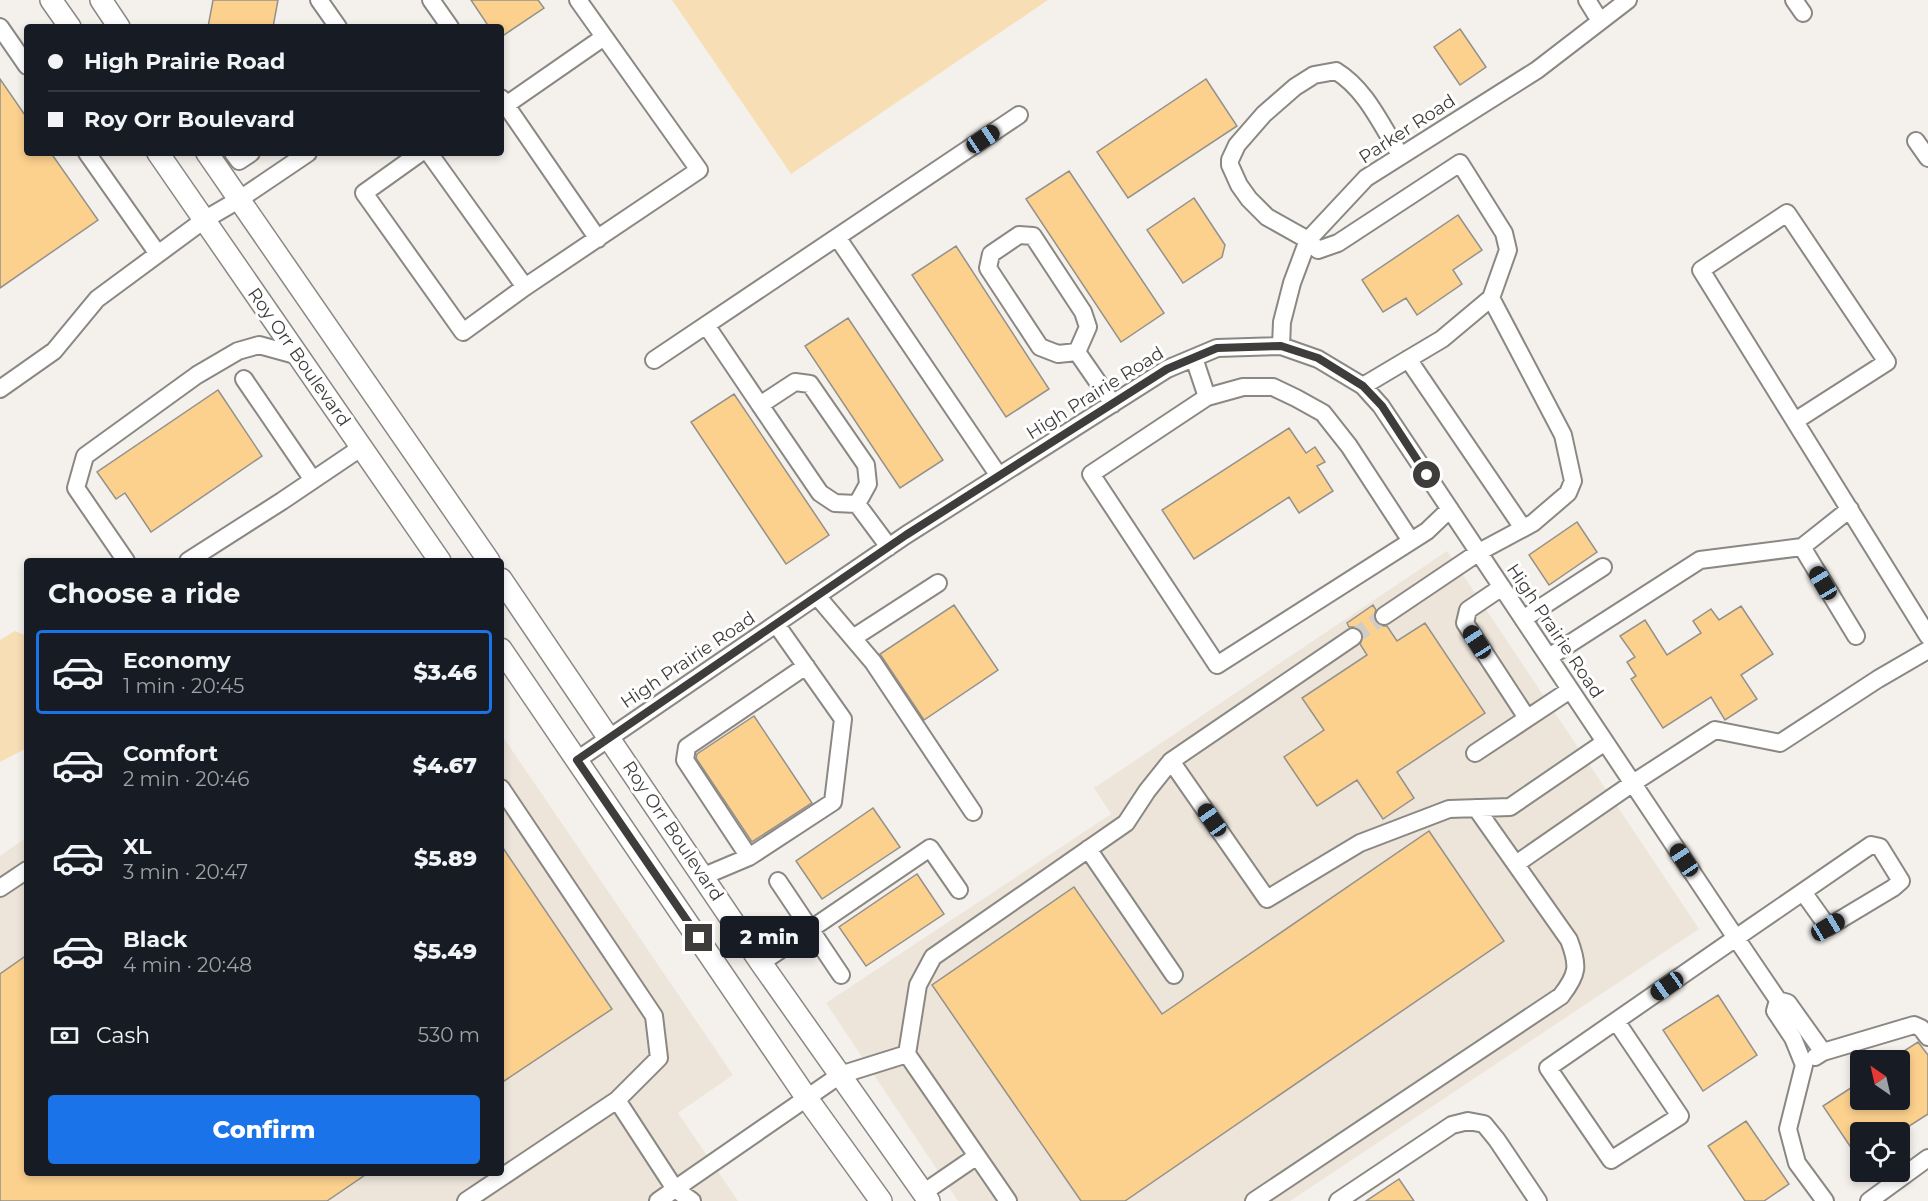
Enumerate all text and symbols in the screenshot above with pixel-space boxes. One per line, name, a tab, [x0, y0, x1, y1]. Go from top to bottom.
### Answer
text: High Prairie Road	[84, 48, 285, 75]
street label: Parker Road	[1355, 90, 1459, 168]
text: Roy Orr Boulevard	[84, 106, 295, 133]
car	[963, 121, 1003, 157]
street label: Roy Orr Boulevard	[243, 283, 355, 431]
street label: High Prairie Road	[1022, 342, 1168, 444]
route start	[1413, 461, 1440, 488]
street label: High Prairie Road	[1502, 559, 1608, 703]
car	[1806, 563, 1840, 603]
text: Choose a ride	[48, 577, 240, 610]
street label: High Prairie Road	[616, 607, 760, 713]
car	[1460, 622, 1494, 662]
icon: car	[51, 645, 105, 699]
text: Economy	[123, 647, 231, 674]
text: $3.46	[414, 659, 477, 686]
text: 1 min · 20:45	[123, 674, 244, 698]
icon: car	[51, 738, 105, 792]
text: Comfort	[123, 740, 218, 767]
text: $4.67	[413, 752, 477, 779]
street label: Roy Orr Boulevard	[618, 757, 728, 905]
text: 2 min · 20:46	[123, 767, 249, 791]
car	[1194, 800, 1230, 840]
icon: car	[51, 831, 105, 885]
text: XL	[123, 833, 152, 860]
car	[1666, 840, 1702, 880]
text: $5.89	[414, 845, 477, 872]
text: 3 min · 20:47	[123, 860, 248, 884]
car	[1808, 910, 1848, 944]
callout: 2 min	[720, 917, 819, 959]
icon: car	[51, 924, 105, 978]
route end	[685, 924, 712, 951]
text: 2 min	[740, 925, 799, 949]
text: Black	[123, 926, 187, 953]
text: $5.49	[413, 938, 477, 965]
text: 4 min · 20:48	[123, 953, 252, 977]
car	[1647, 968, 1687, 1004]
icon: cash	[48, 1019, 81, 1052]
text: Cash	[96, 1022, 150, 1049]
text: 530 m	[418, 1023, 480, 1047]
north arrow	[1850, 1050, 1910, 1110]
map controls	[1850, 1050, 1910, 1182]
button: Confirm	[48, 1095, 480, 1164]
button: locate	[1850, 1122, 1910, 1182]

